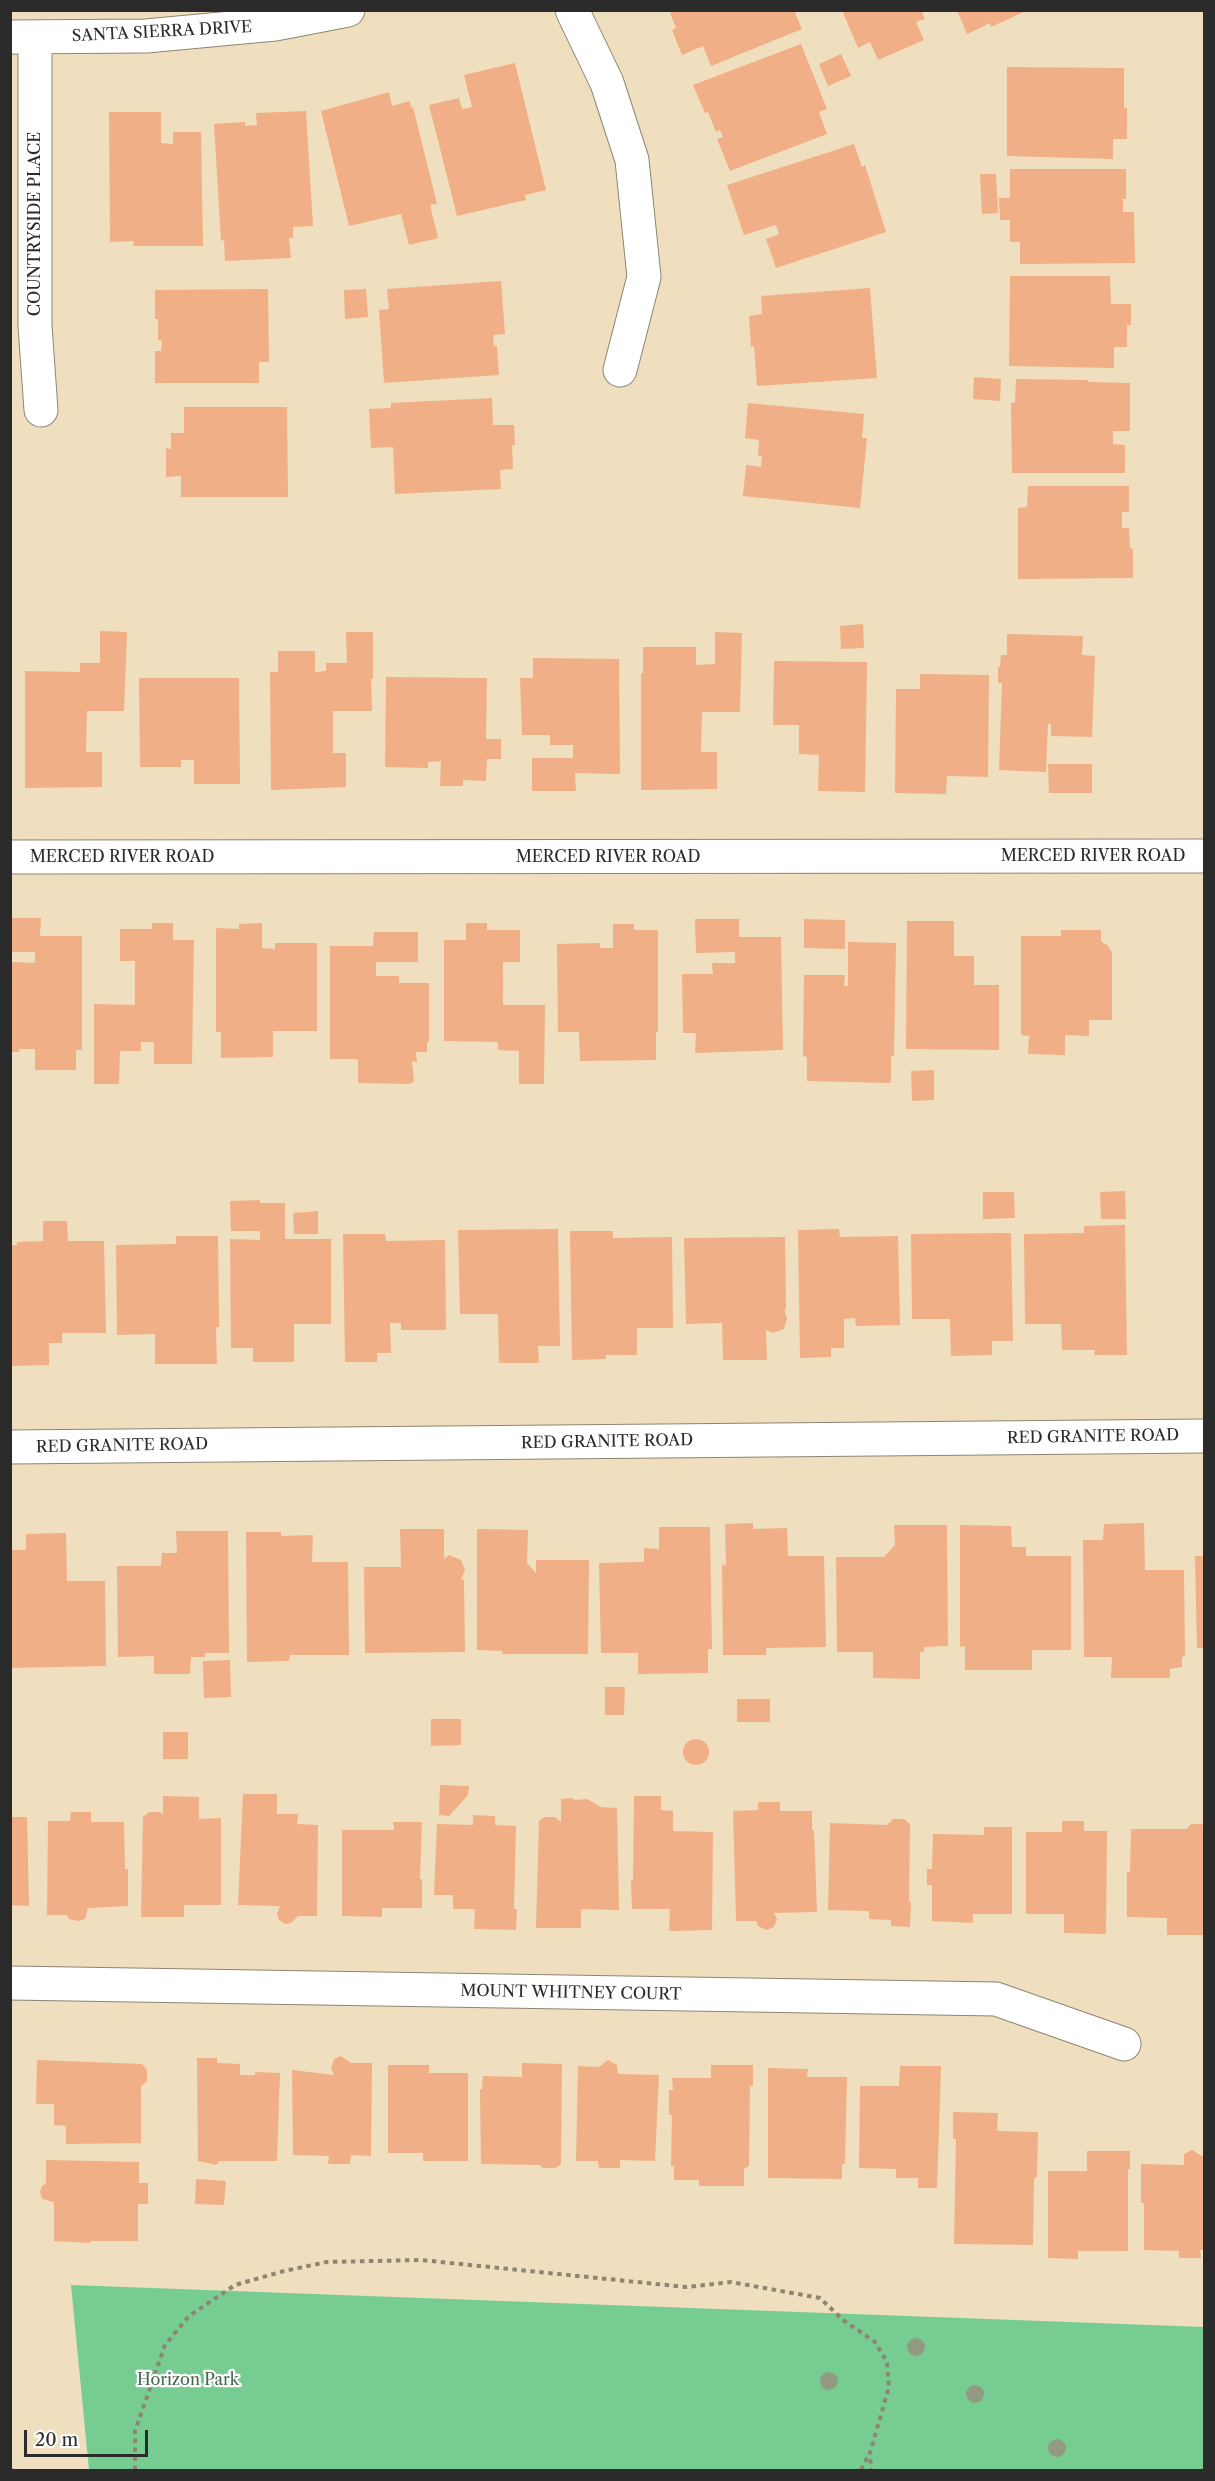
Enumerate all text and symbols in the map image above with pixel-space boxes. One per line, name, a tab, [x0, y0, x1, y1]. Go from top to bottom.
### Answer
street label: SANTA SIERRA DRIVE	[71, 18, 253, 46]
street label: COUNTRYSIDE PLACE	[25, 132, 45, 316]
street label: MERCED RIVER ROAD	[1001, 846, 1185, 866]
street label: MERCED RIVER ROAD	[30, 847, 214, 867]
street label: MERCED RIVER ROAD	[516, 847, 700, 867]
street label: RED GRANITE ROAD	[1007, 1426, 1179, 1448]
street label: RED GRANITE ROAD	[521, 1431, 693, 1453]
street label: RED GRANITE ROAD	[36, 1435, 208, 1457]
street label: MOUNT WHITNEY COURT	[460, 1981, 682, 2005]
park label: Horizon Park	[137, 2370, 239, 2390]
scale bar	[27, 2418, 152, 2456]
text: 20 m	[35, 2429, 78, 2451]

